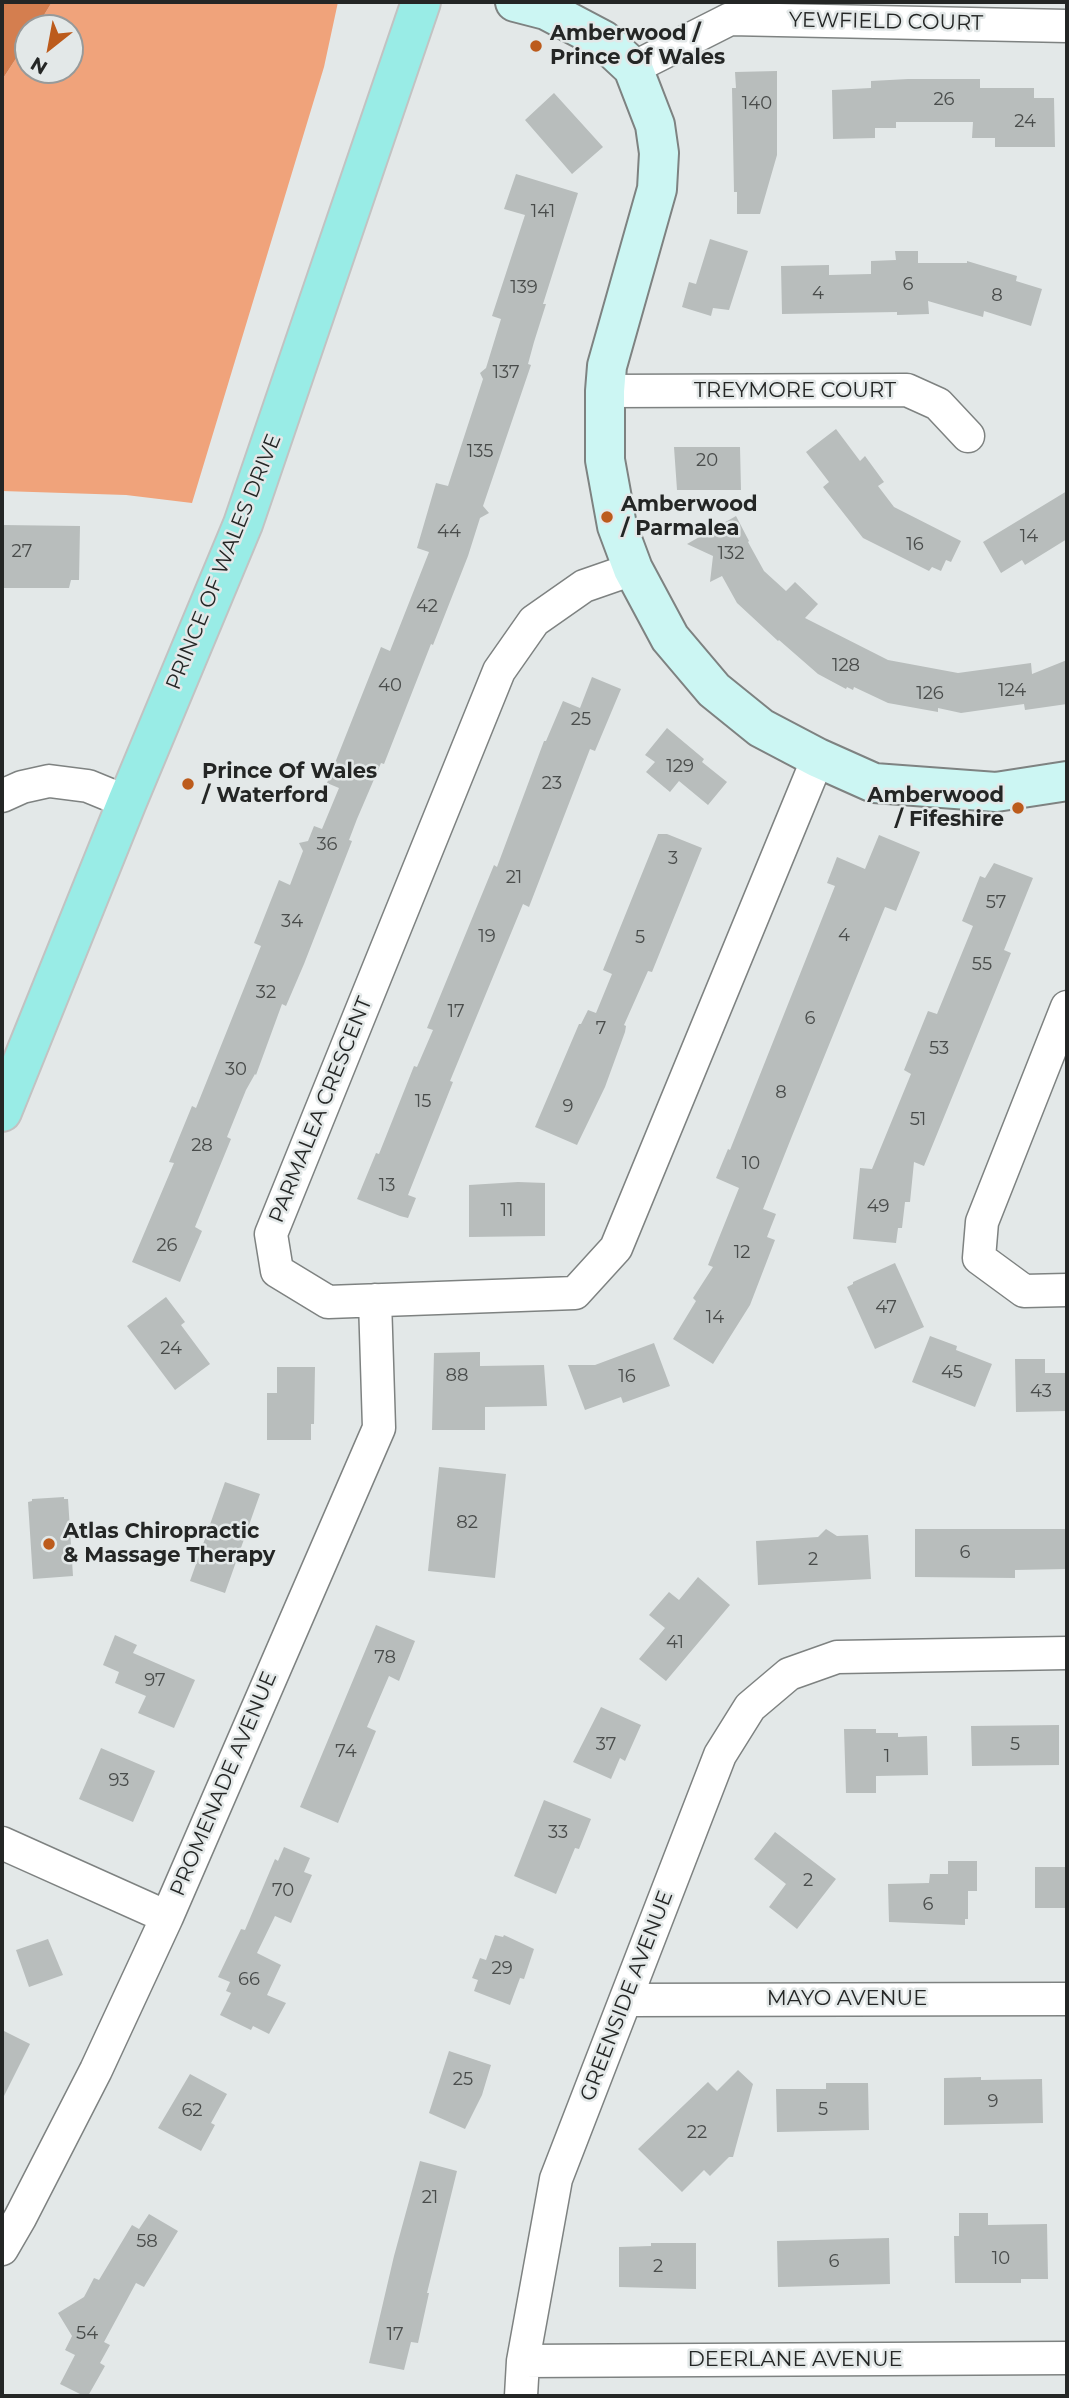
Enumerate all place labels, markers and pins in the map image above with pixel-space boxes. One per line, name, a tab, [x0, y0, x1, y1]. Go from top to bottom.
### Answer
place label: Amberwood / Prince Of Wales	[550, 21, 725, 71]
marker: Amberwood / Prince Of Wales	[528, 38, 544, 54]
place label: Amberwood / Parmalea	[621, 492, 758, 542]
marker: Amberwood / Parmalea	[599, 509, 615, 525]
place label: Prince Of Wales / Waterford	[202, 759, 377, 809]
marker: Prince Of Wales / Waterford	[180, 776, 196, 792]
place label: Amberwood / Fifeshire	[867, 783, 1004, 833]
marker: Amberwood / Fifeshire	[1010, 800, 1026, 816]
place label: Atlas Chiropractic & Massage Therapy	[63, 1519, 275, 1569]
marker: Atlas Chiropractic & Massage Therapy	[41, 1536, 57, 1552]

